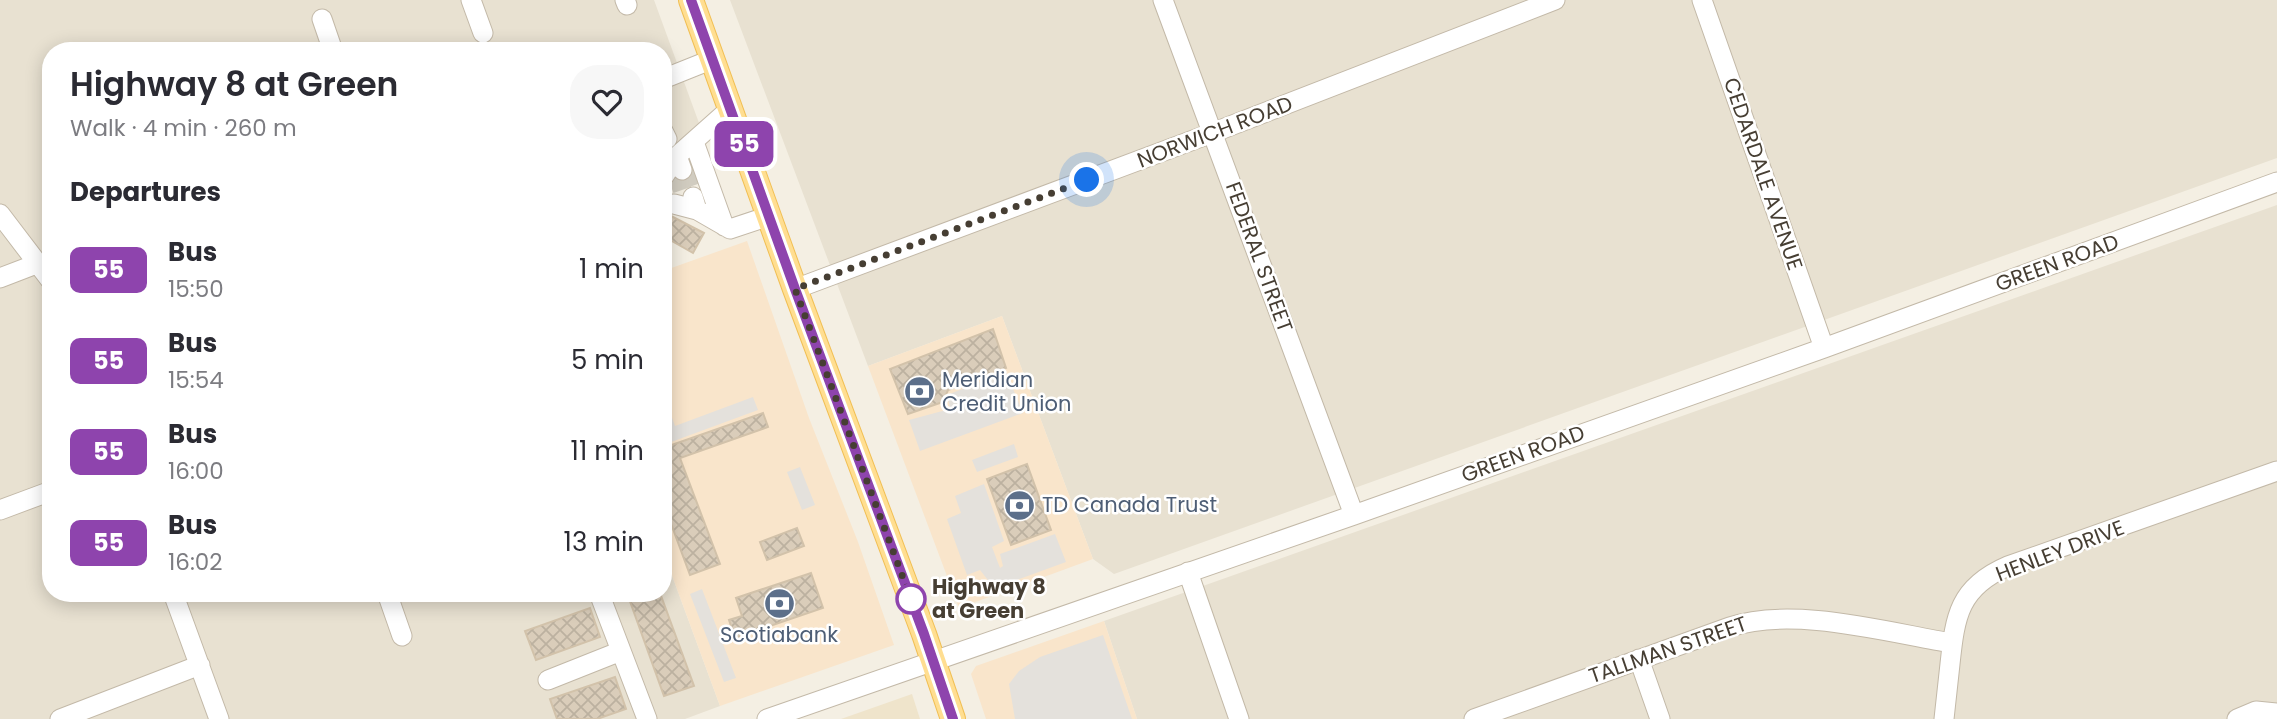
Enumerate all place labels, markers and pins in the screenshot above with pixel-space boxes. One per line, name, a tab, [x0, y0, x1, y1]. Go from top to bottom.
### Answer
place label: Meridian Credit Union	[942, 365, 1071, 418]
bank icon: Meridian Credit Union	[902, 375, 936, 409]
bank icon: TD Canada Trust	[1002, 488, 1036, 522]
place label: TD Canada Trust	[1042, 490, 1217, 519]
place label: Highway 8 at Green	[932, 572, 1046, 625]
marker: Highway 8 at Green	[896, 584, 926, 614]
bank icon: Scotiabank	[762, 586, 796, 620]
place label: Scotiabank	[720, 620, 838, 649]

